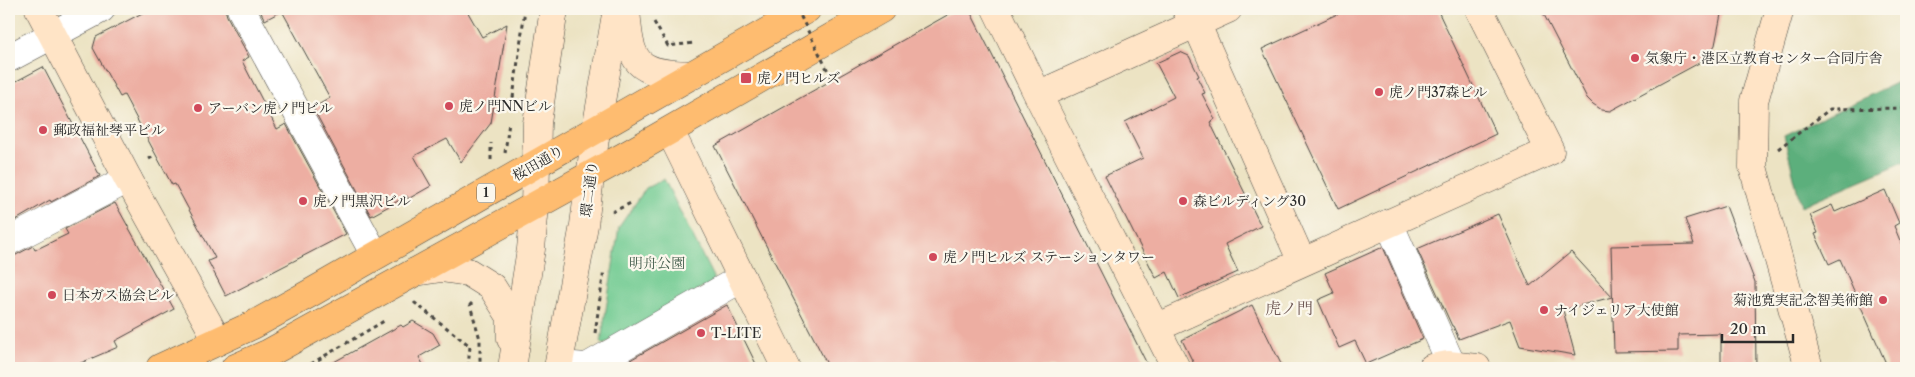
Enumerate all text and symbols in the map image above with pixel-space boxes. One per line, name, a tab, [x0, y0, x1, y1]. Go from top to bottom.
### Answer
place label: 気象庁・港区立教育センター合同庁舎	[1645, 49, 1882, 67]
marker: 気象庁・港区立教育センター合同庁舎	[1629, 52, 1641, 64]
place label: 虎ノ門ヒルズ	[757, 69, 841, 87]
marker: 虎ノ門ヒルズ	[739, 71, 753, 85]
place label: 虎ノ門37森ビル	[1389, 83, 1488, 101]
marker: 虎ノ門37森ビル	[1373, 86, 1385, 98]
place label: 虎ノ門NNビル	[459, 97, 552, 115]
place label: アーバン虎ノ門ビル	[208, 99, 333, 117]
marker: 虎ノ門NNビル	[443, 100, 455, 112]
marker: アーバン虎ノ門ビル	[192, 102, 204, 114]
place label: 郵政福祉琴平ビル	[53, 121, 165, 139]
marker: 郵政福祉琴平ビル	[37, 124, 49, 136]
street label: 桜田通り	[509, 141, 567, 185]
street label: 環二通り	[577, 160, 601, 218]
road number: 1	[477, 184, 495, 202]
place label: 虎ノ門黒沢ビル	[313, 192, 411, 210]
place label: 森ビルディング30	[1193, 192, 1306, 210]
marker: 虎ノ門黒沢ビル	[297, 195, 309, 207]
marker: 森ビルディング30	[1177, 195, 1189, 207]
place label: 虎ノ門ヒルズ ステーションタワー	[943, 248, 1155, 266]
marker: 虎ノ門ヒルズ ステーションタワー	[927, 251, 939, 263]
park label: 明舟公園	[629, 254, 685, 272]
place label: 日本ガス協会ビル	[62, 286, 174, 304]
marker: 日本ガス協会ビル	[46, 289, 58, 301]
place label: 菊池寛実記念智美術館	[1733, 291, 1873, 309]
marker: 菊池寛実記念智美術館	[1877, 294, 1889, 306]
district label: 虎ノ門	[1265, 298, 1313, 318]
place label: ナイジェリア大使館	[1554, 301, 1679, 319]
marker: ナイジェリア大使館	[1538, 304, 1550, 316]
scale bar	[1722, 312, 1794, 344]
text: 20 m	[1730, 319, 1766, 338]
place label: T-LITE	[711, 324, 761, 342]
marker: T-LITE	[695, 327, 707, 339]

